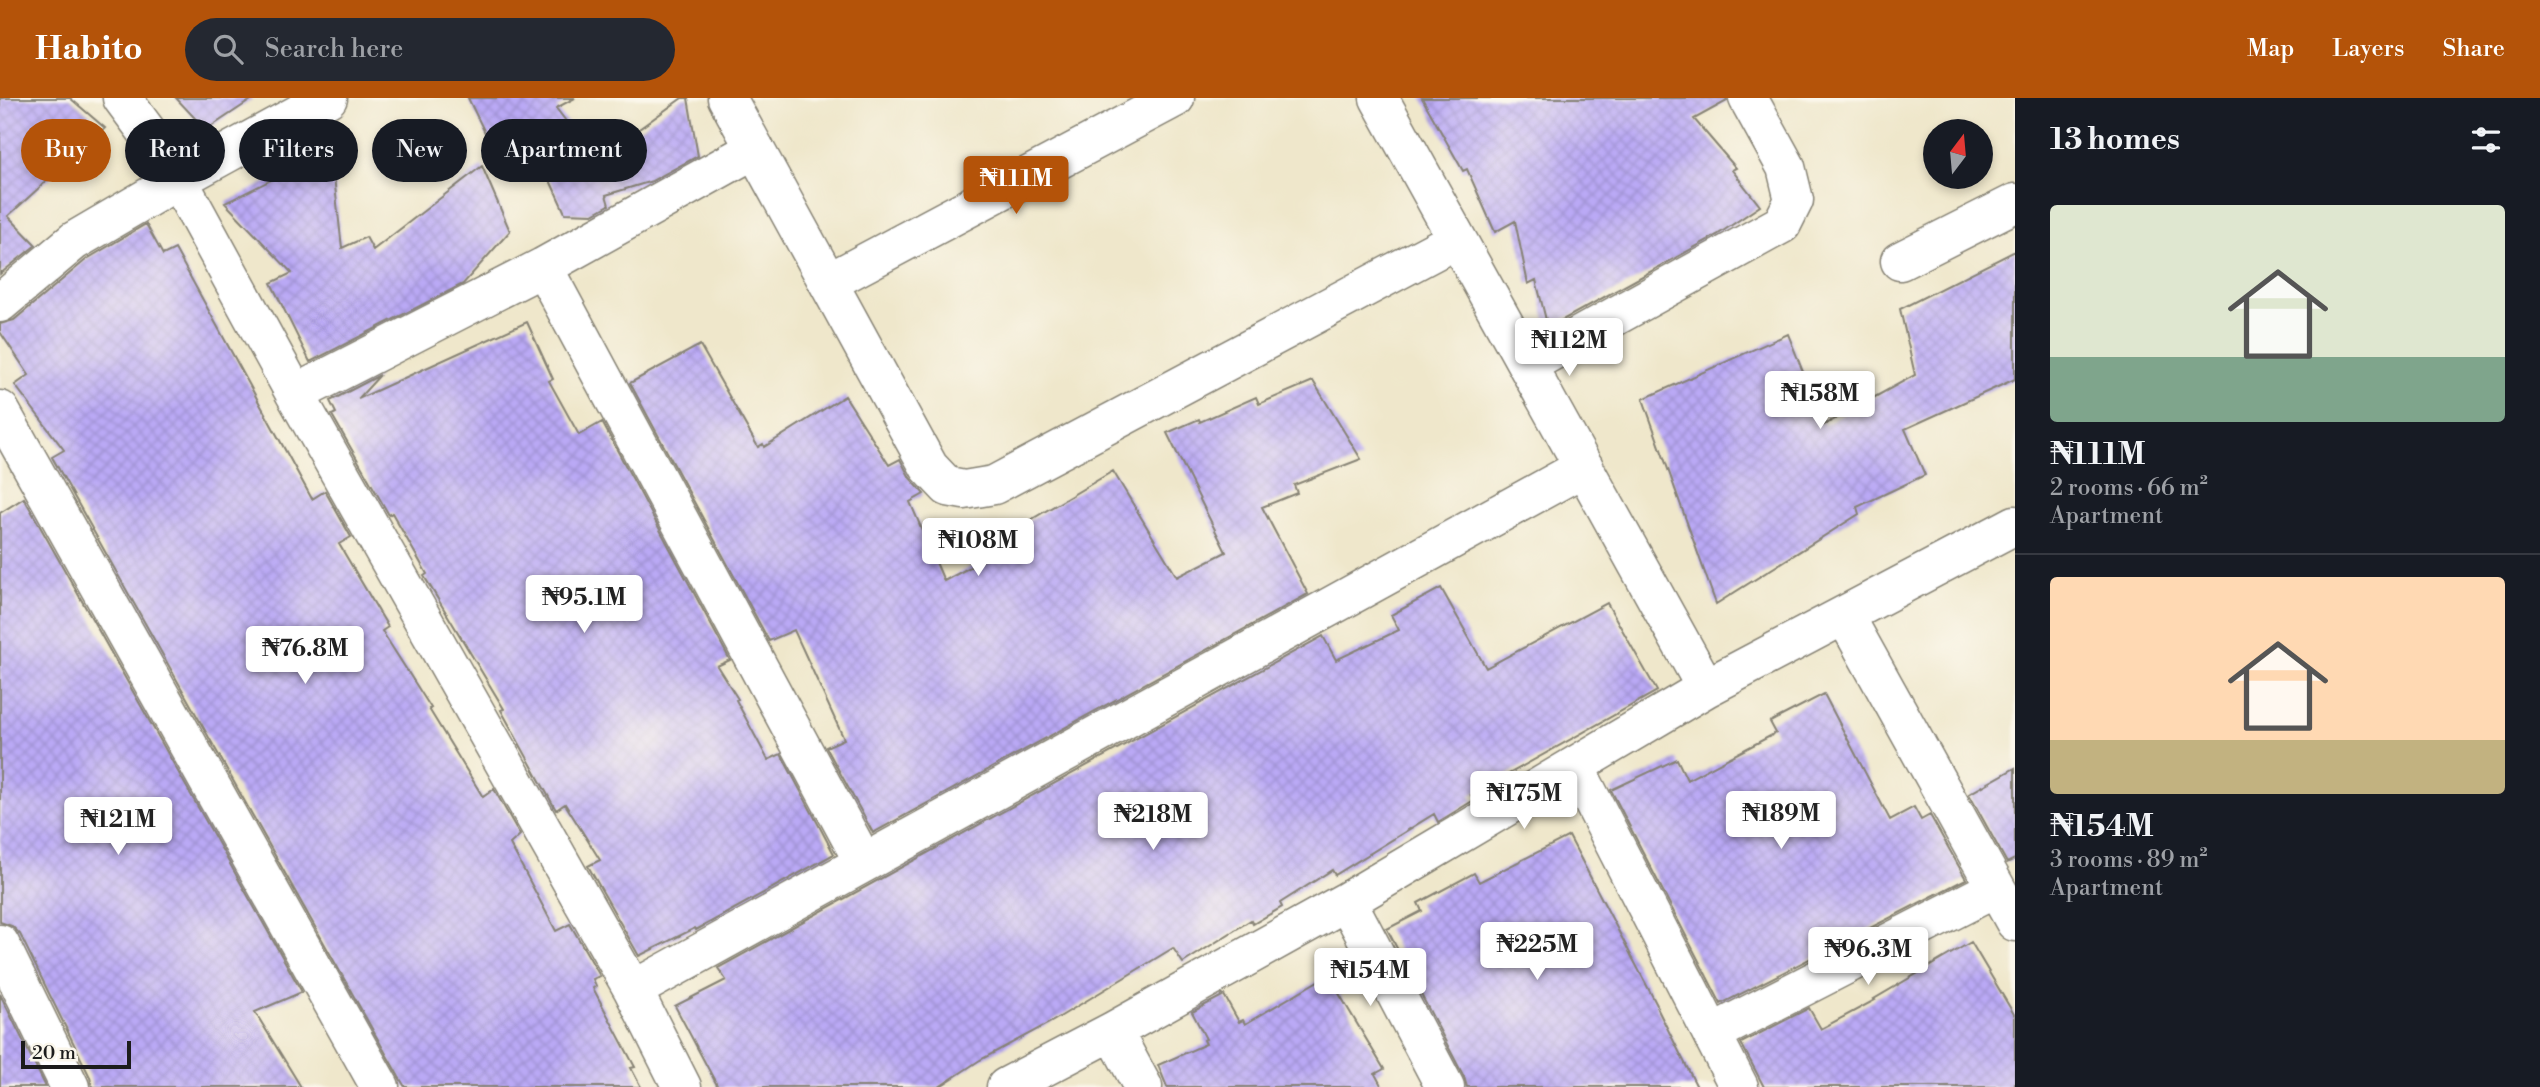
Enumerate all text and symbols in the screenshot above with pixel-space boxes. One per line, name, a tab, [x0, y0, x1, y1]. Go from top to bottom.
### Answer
search box	[185, 18, 675, 81]
text: Habito	[35, 29, 143, 70]
icon: search	[209, 30, 247, 68]
text: Search here	[265, 33, 404, 65]
text: Map	[2247, 34, 2294, 64]
text: Layers	[2332, 34, 2404, 64]
text: Share	[2442, 34, 2505, 64]
chip: Buy	[21, 119, 111, 182]
chip: Rent	[125, 119, 225, 182]
chip: Filters	[239, 119, 358, 182]
chip: New	[372, 119, 467, 182]
chip: Apartment	[481, 119, 647, 182]
north arrow	[1923, 119, 1993, 189]
map controls	[1923, 119, 1993, 189]
text: 13 homes	[2050, 121, 2180, 159]
icon: filters	[2467, 121, 2505, 159]
pin: ₦111M	[967, 156, 1065, 216]
text: ₦111M	[979, 165, 1053, 193]
icon: home	[2215, 251, 2341, 377]
pin: ₦112M	[1520, 318, 1618, 378]
text: ₦112M	[1531, 327, 1607, 355]
pin: ₦158M	[1771, 372, 1869, 431]
text: ₦158M	[1781, 380, 1859, 408]
text: ₦111M	[2050, 436, 2145, 474]
text: 2 rooms · 66 m²	[2050, 474, 2208, 502]
text: Apartment	[2050, 502, 2163, 530]
pin: ₦108M	[929, 518, 1027, 578]
text: ₦108M	[938, 527, 1018, 555]
pin: ₦95.1M	[527, 575, 641, 635]
text: ₦95.1M	[542, 584, 626, 612]
icon: home	[2215, 623, 2341, 749]
pin: ₦76.8M	[248, 626, 362, 686]
text: ₦76.8M	[262, 635, 348, 663]
pin: ₦175M	[1475, 772, 1573, 831]
text: ₦175M	[1486, 780, 1562, 808]
pin: ₦218M	[1104, 792, 1202, 852]
pin: ₦189M	[1732, 792, 1830, 851]
pin: ₦121M	[69, 798, 167, 857]
text: ₦189M	[1742, 800, 1820, 828]
text: ₦218M	[1114, 801, 1192, 829]
text: ₦121M	[80, 806, 156, 834]
text: ₦154M	[2050, 808, 2154, 846]
text: 3 rooms · 89 m²	[2050, 846, 2207, 874]
text: Apartment	[2050, 874, 2163, 902]
pin: ₦225M	[1488, 922, 1586, 982]
pin: ₦96.3M	[1811, 928, 1925, 987]
text: ₦225M	[1496, 931, 1578, 959]
text: ₦96.3M	[1824, 936, 1912, 964]
pin: ₦154M	[1321, 948, 1419, 1008]
text: ₦154M	[1330, 957, 1410, 985]
scale bar	[21, 1038, 131, 1070]
text: 20 m	[32, 1041, 76, 1065]

